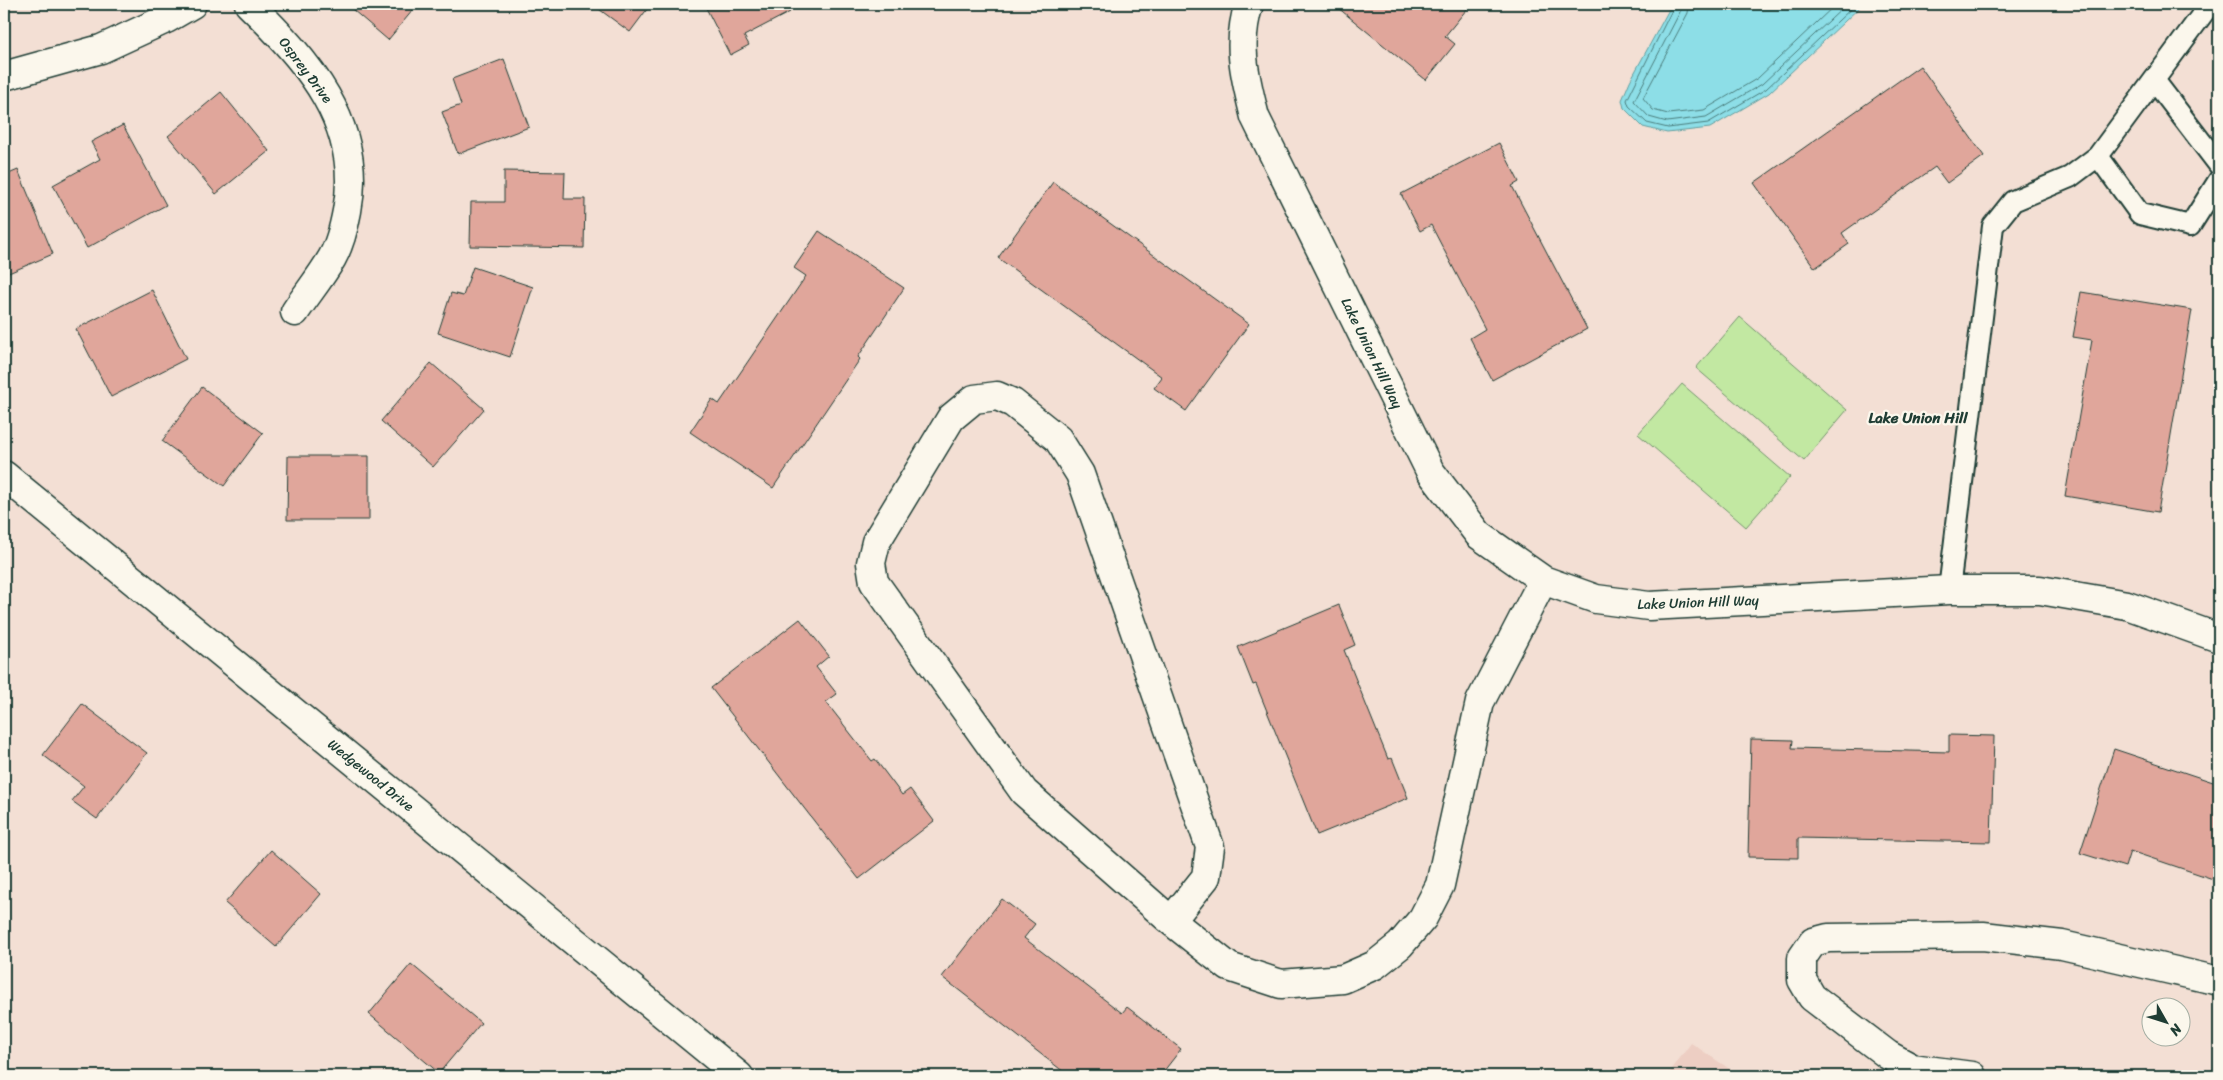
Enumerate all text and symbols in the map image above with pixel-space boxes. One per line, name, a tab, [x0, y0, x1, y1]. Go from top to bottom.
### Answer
street label: Osprey Drive	[272, 32, 339, 109]
street label: Lake Union Hill Way	[1334, 293, 1410, 414]
district label: Lake Union Hill	[1868, 405, 1968, 431]
street label: Lake Union Hill Way	[1637, 588, 1760, 617]
street label: Wedgewood Drive	[322, 732, 420, 818]
north arrow	[2140, 998, 2190, 1048]
text: N	[2163, 1017, 2189, 1042]

